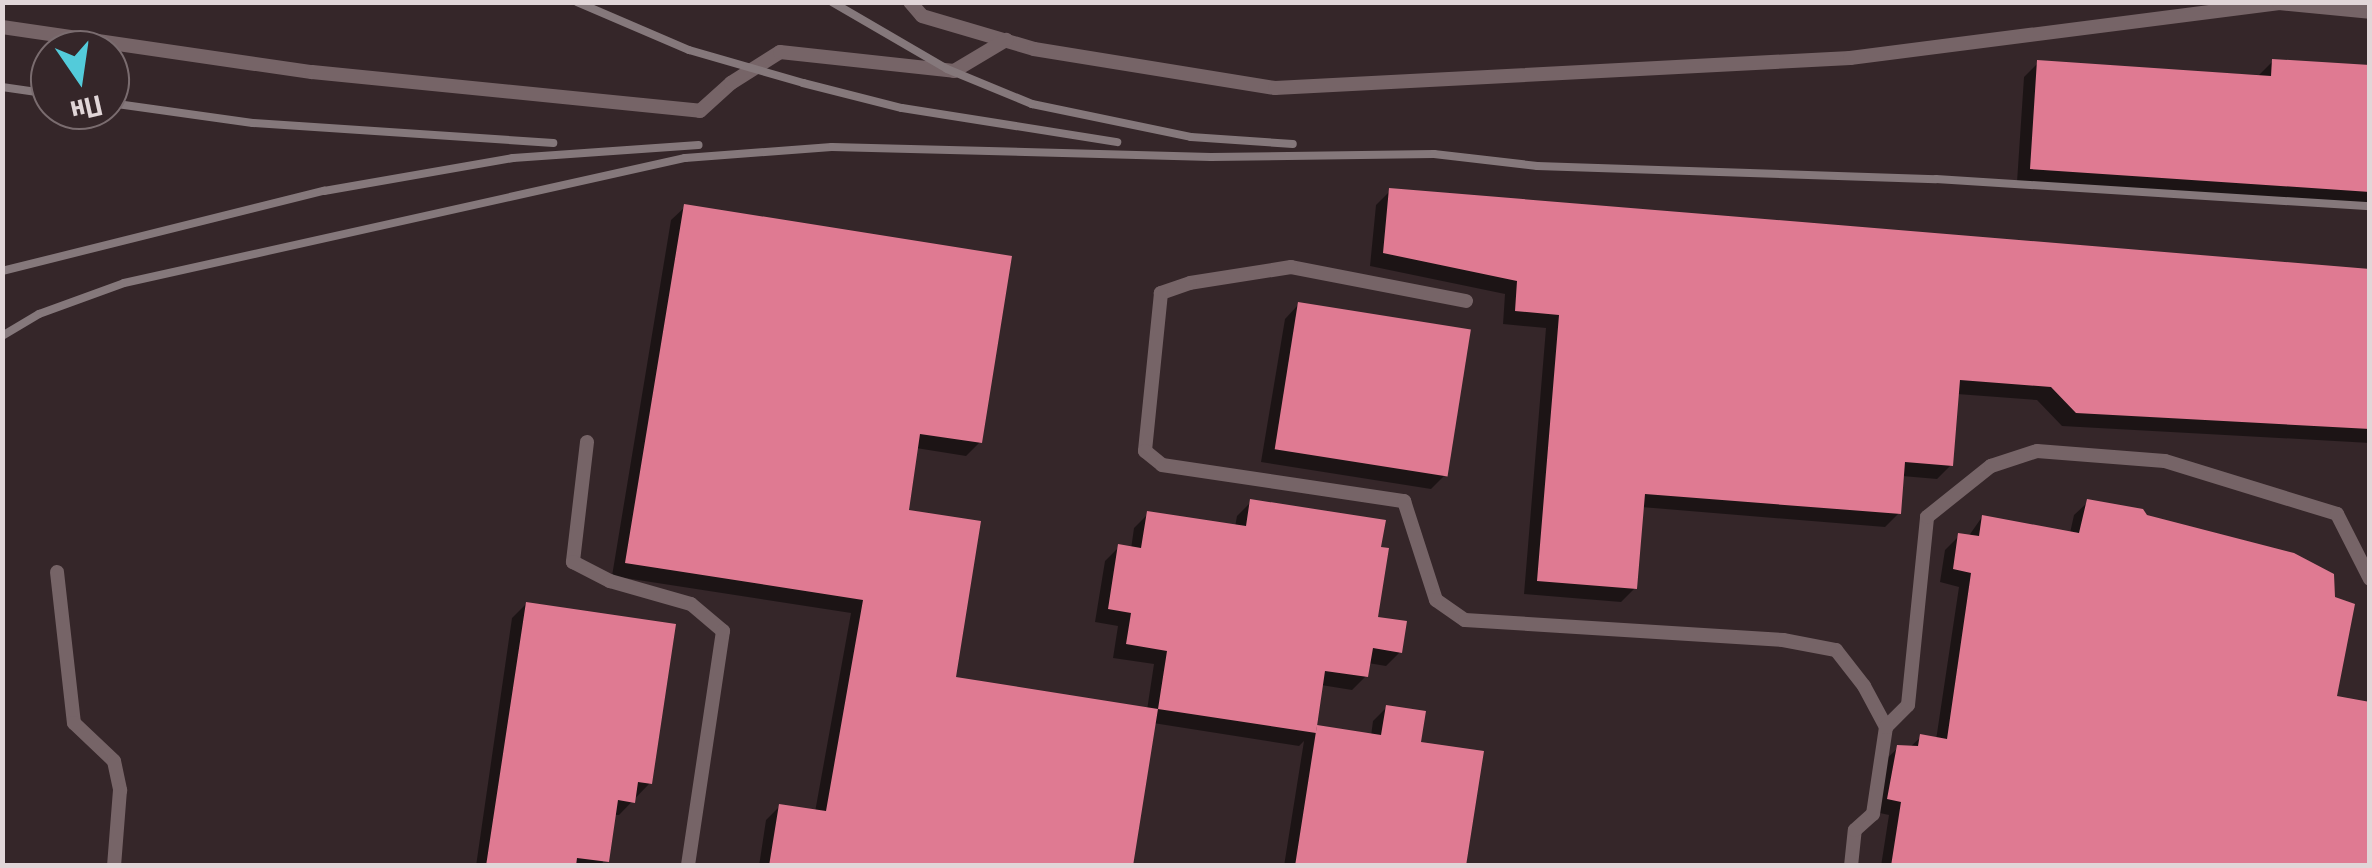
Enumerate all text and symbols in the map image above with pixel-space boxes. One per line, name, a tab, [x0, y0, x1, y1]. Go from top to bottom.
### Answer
north arrow	[30, 30, 130, 130]
text: Пн	[68, 88, 105, 127]

